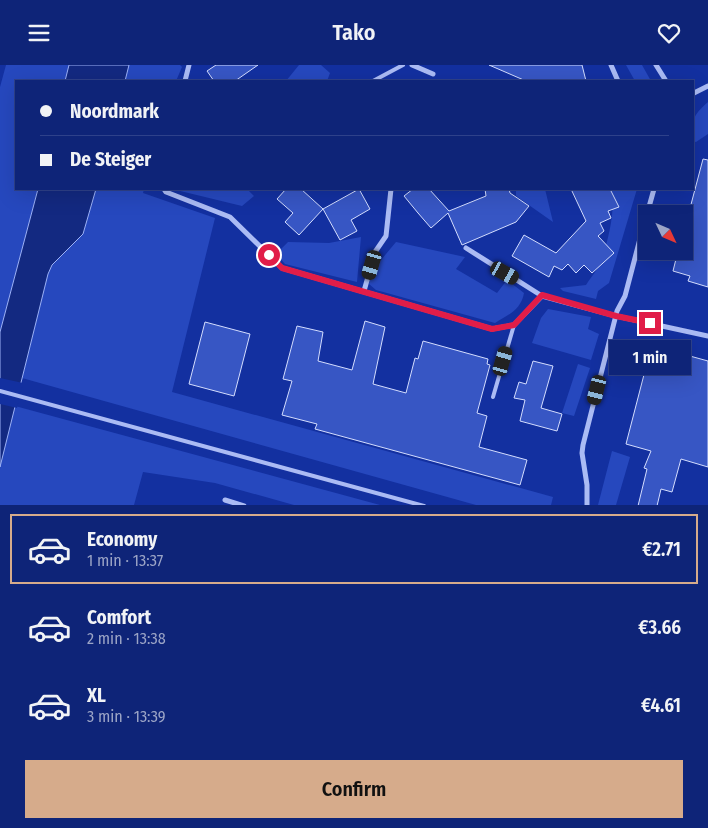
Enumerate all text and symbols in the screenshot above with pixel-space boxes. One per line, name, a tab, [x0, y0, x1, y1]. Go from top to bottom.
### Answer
icon: menu	[25, 19, 53, 47]
text: Tako	[333, 19, 375, 46]
icon: heart	[655, 19, 683, 47]
text: Noordmark	[70, 100, 159, 123]
text: De Steiger	[70, 148, 151, 171]
north arrow	[638, 205, 692, 260]
map controls	[638, 205, 693, 260]
route start	[258, 244, 280, 266]
car	[360, 249, 383, 281]
car	[488, 259, 521, 287]
route end	[639, 312, 661, 334]
callout: 1 min	[609, 341, 691, 375]
car	[491, 345, 514, 377]
text: 1 min	[633, 348, 667, 367]
car	[586, 374, 607, 406]
icon: car	[27, 527, 72, 572]
text: Economy	[87, 528, 157, 551]
text: €2.71	[642, 538, 681, 561]
text: 1 min · 13:37	[87, 551, 163, 570]
icon: car	[27, 605, 72, 650]
text: Comfort	[87, 606, 151, 629]
text: €3.66	[638, 616, 681, 639]
text: 2 min · 13:38	[87, 629, 166, 648]
icon: car	[27, 683, 72, 728]
text: XL	[87, 684, 106, 707]
text: €4.61	[641, 694, 681, 717]
text: 3 min · 13:39	[87, 707, 165, 726]
button: Confirm	[25, 760, 683, 818]

